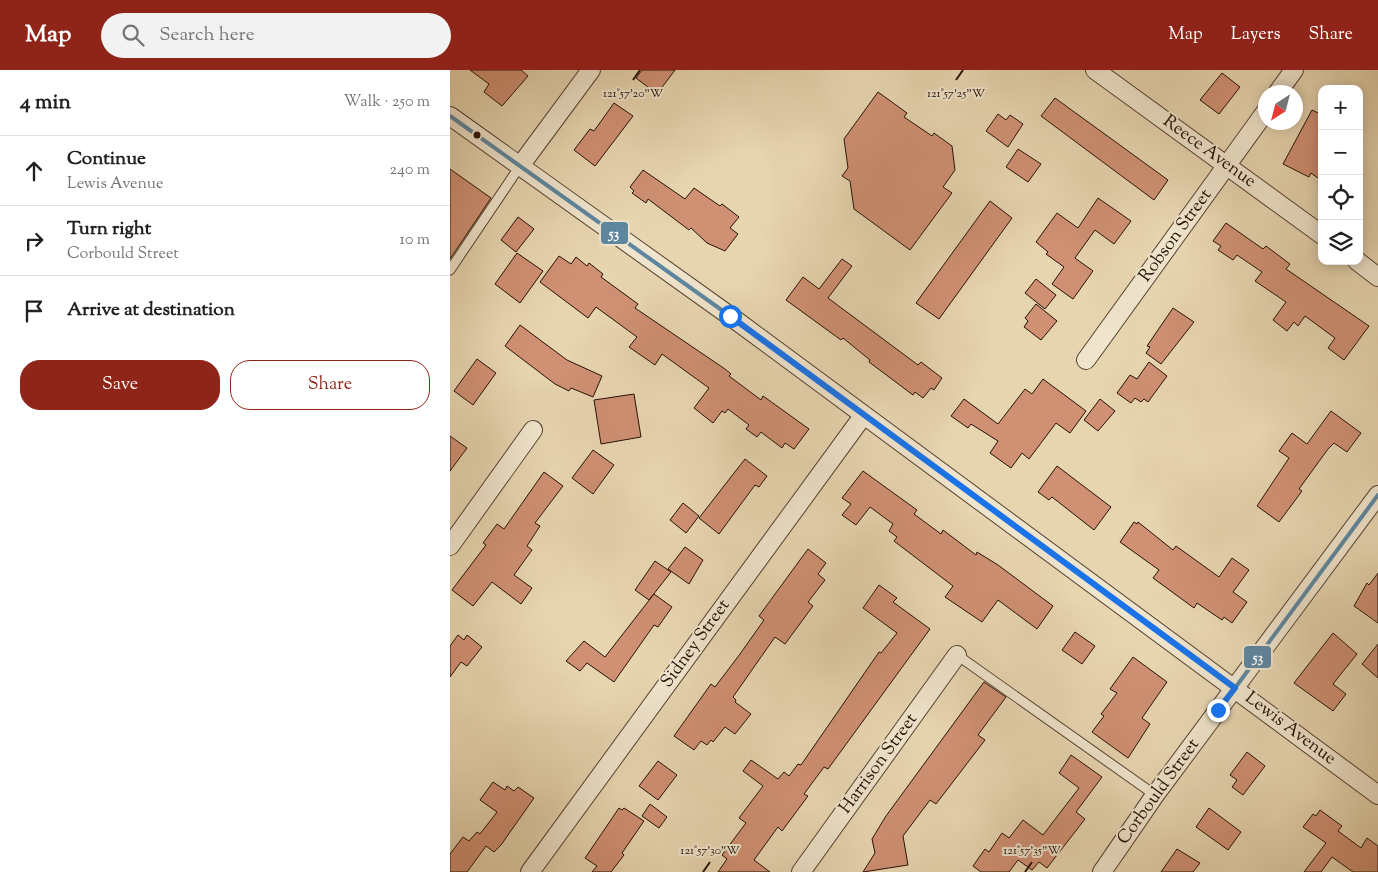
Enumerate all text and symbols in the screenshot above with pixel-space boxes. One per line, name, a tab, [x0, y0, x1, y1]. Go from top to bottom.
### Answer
search box	[101, 13, 451, 58]
text: Map	[25, 18, 71, 52]
icon: search	[119, 21, 147, 49]
text: Search here	[159, 22, 255, 49]
text: Map	[1168, 22, 1203, 48]
text: Layers	[1231, 22, 1281, 48]
text: Share	[1309, 22, 1353, 48]
text: 121°57'20"W	[603, 85, 664, 103]
text: 121°57'25"W	[927, 85, 986, 103]
north arrow	[1258, 85, 1303, 130]
map controls	[1318, 85, 1363, 265]
button: +	[1318, 85, 1363, 130]
text: 4 min	[20, 88, 71, 118]
text: Walk · 250 m	[344, 91, 430, 114]
street label: Reece Avenue	[1157, 109, 1261, 195]
unlabelled marker	[472, 130, 482, 140]
button: −	[1318, 130, 1363, 175]
text: Continue	[67, 146, 146, 173]
icon: ahead	[20, 157, 48, 185]
text: 240 m	[389, 159, 430, 182]
text: Lewis Avenue	[67, 173, 164, 196]
button: locate	[1318, 175, 1363, 220]
street label: Robson Street	[1133, 184, 1219, 288]
text: Turn right	[67, 216, 151, 243]
button: layers	[1318, 220, 1363, 265]
line badge: 53	[600, 221, 629, 245]
text: 53	[608, 225, 620, 245]
icon: right	[20, 227, 48, 255]
text: 10 m	[400, 229, 430, 252]
text: Corbould Street	[67, 243, 179, 266]
icon: arrive	[20, 297, 48, 325]
text: Arrive at destination	[67, 297, 235, 324]
route start	[719, 305, 742, 328]
button: Save	[20, 360, 220, 410]
button: Share	[230, 360, 430, 410]
street label: Sidney Street	[655, 594, 737, 694]
line badge: 53	[1243, 645, 1272, 669]
text: 53	[1252, 649, 1264, 669]
street label: Lewis Avenue	[1239, 686, 1341, 772]
route end	[1207, 699, 1230, 722]
street label: Harrison Street	[834, 708, 924, 820]
street label: Corbould Street	[1112, 733, 1206, 851]
text: 121°57'30"W	[680, 842, 740, 860]
text: 121°57'35"W	[1003, 842, 1061, 860]

